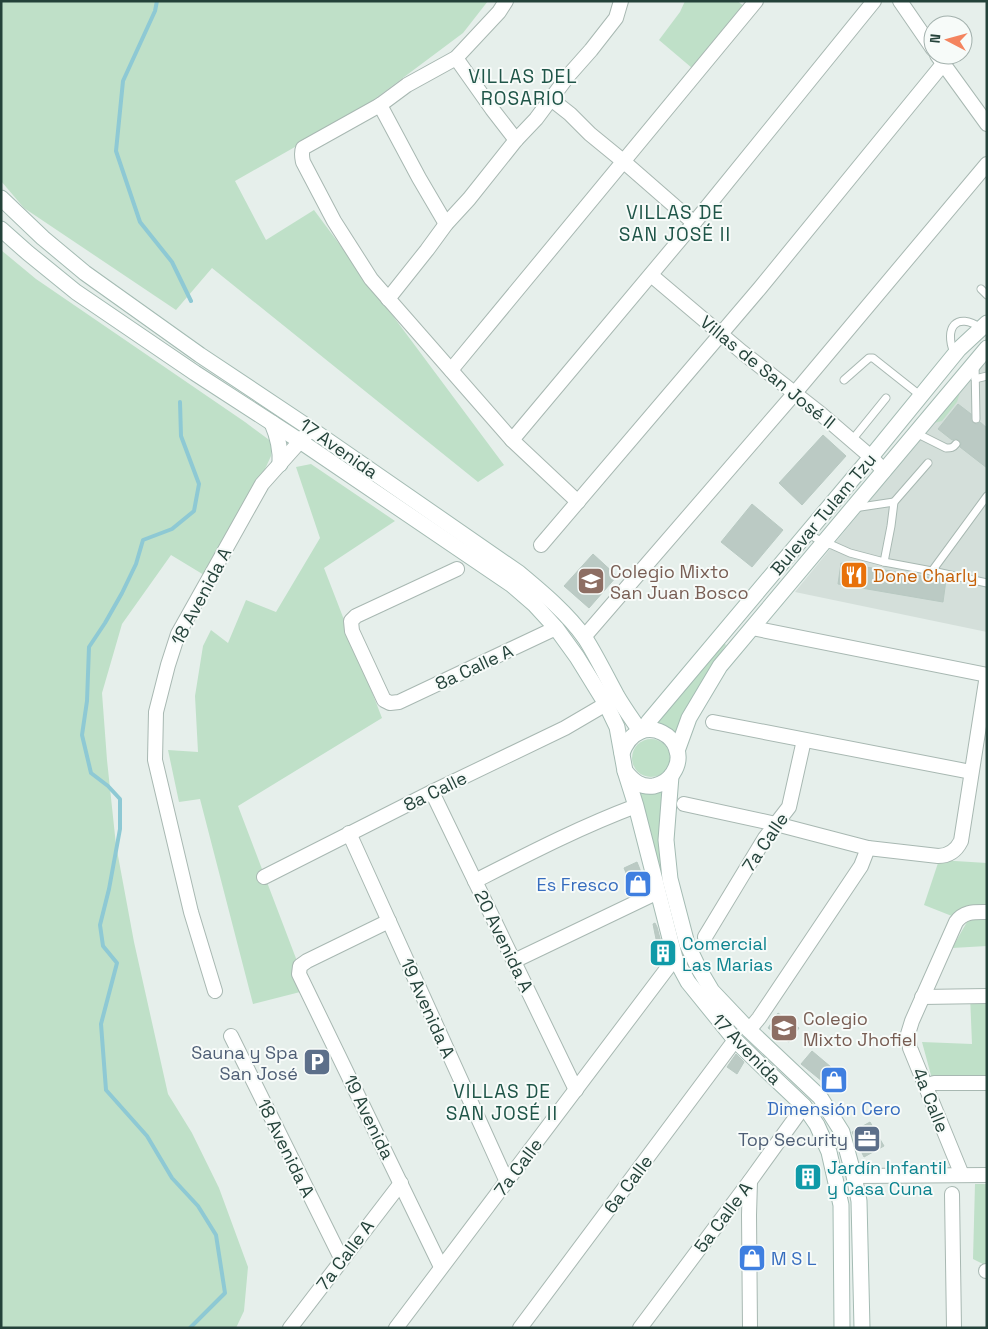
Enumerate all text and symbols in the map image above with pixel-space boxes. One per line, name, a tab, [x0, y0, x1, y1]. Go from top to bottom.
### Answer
north arrow	[923, 15, 973, 65]
text: N	[926, 33, 945, 44]
district label: VILLAS DEL ROSARIO	[468, 64, 578, 111]
district label: VILLAS DE SAN JOSÉ II	[619, 200, 731, 247]
street label: Villas de San José II	[696, 310, 840, 434]
street label: 17 Avenida	[295, 413, 383, 483]
street label: Bulevar Tulam Tzu	[765, 448, 881, 580]
street label: 18 Avenida A	[166, 543, 236, 649]
place label: Colegio Mixto San Juan Bosco	[610, 560, 749, 604]
restaurant icon: Done Charly	[839, 560, 869, 590]
place label: Done Charly	[873, 564, 978, 587]
school or university icon: Colegio Mixto San Juan Bosco	[576, 566, 606, 596]
street label: 8a Calle A	[431, 639, 517, 695]
street label: 8a Calle	[400, 766, 470, 816]
street label: 7a Calle	[737, 808, 793, 876]
shop icon: Es Fresco	[623, 869, 653, 899]
place label: Es Fresco	[537, 873, 619, 896]
street label: 20 Avenida A	[469, 886, 539, 996]
place label: Comercial Las Marias	[682, 932, 773, 976]
building icon: Comercial Las Marias	[648, 938, 678, 968]
street label: 19 Avenida A	[396, 954, 460, 1062]
place label: Colegio Mixto Jhofiel	[803, 1007, 917, 1051]
street label: 17 Avenida	[707, 1008, 787, 1090]
school or university icon: Colegio Mixto Jhofiel	[769, 1013, 799, 1043]
place label: Sauna y Spa San José	[191, 1041, 298, 1085]
parking icon: Sauna y Spa San José	[302, 1047, 332, 1077]
street label: 4a Calle	[908, 1064, 954, 1136]
shop icon: Dimensión Cero	[819, 1065, 849, 1095]
street label: 19 Avenida	[339, 1071, 399, 1163]
district label: VILLAS DE SAN JOSÉ II	[446, 1079, 558, 1126]
street label: 18 Avenida A	[252, 1095, 320, 1201]
place label: Dimensión Cero	[767, 1097, 901, 1120]
office icon: Top Security	[852, 1124, 882, 1154]
place label: Top Security	[738, 1128, 848, 1151]
street label: 7a Calle	[489, 1134, 547, 1200]
street label: 6a Calle	[599, 1150, 657, 1218]
place label: Jardín Infantil y Casa Cuna	[827, 1156, 947, 1200]
building icon: Jardín Infantil y Casa Cuna	[793, 1162, 823, 1192]
street label: 5a Calle A	[689, 1177, 757, 1257]
street label: 7a Calle A	[311, 1215, 379, 1295]
shop icon: M S L	[737, 1243, 767, 1273]
place label: M S L	[771, 1247, 817, 1270]

